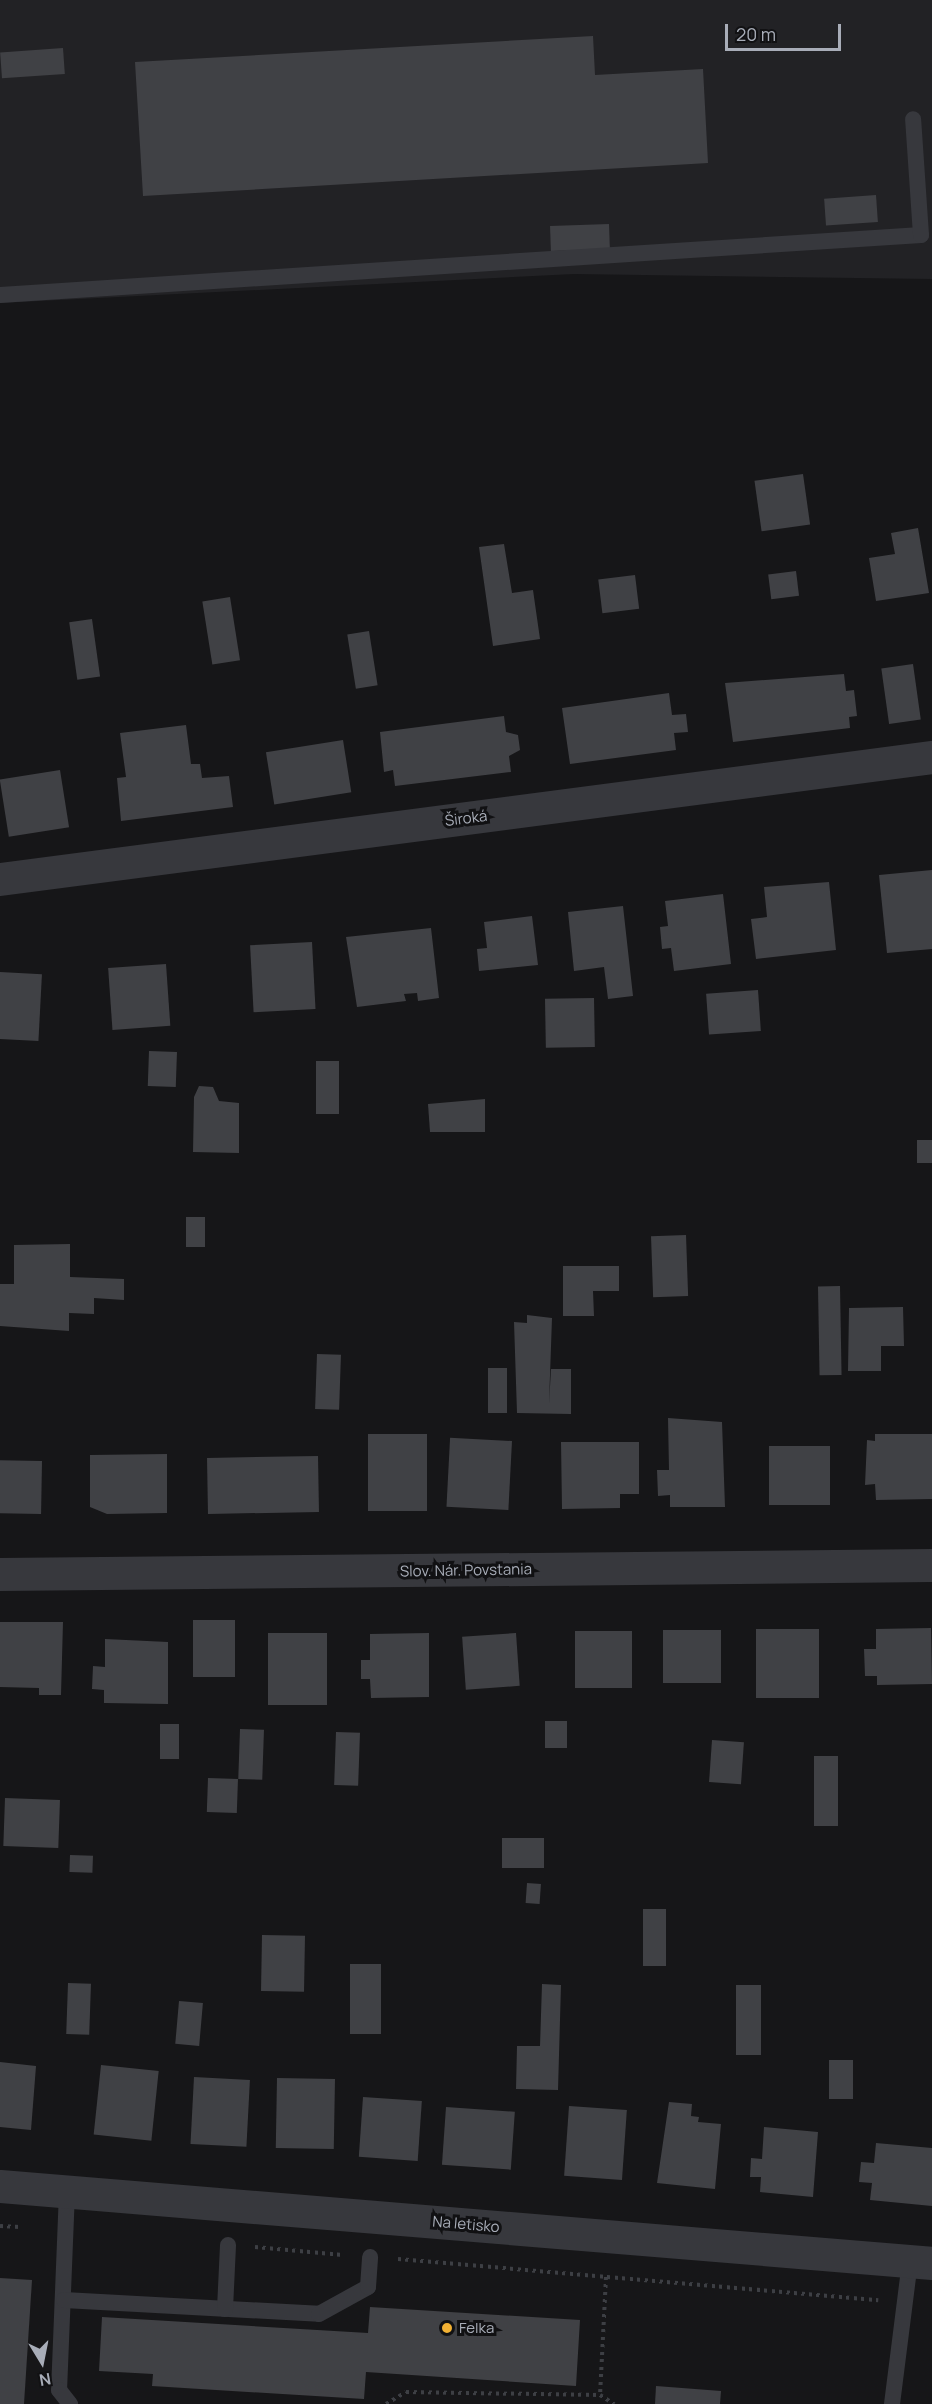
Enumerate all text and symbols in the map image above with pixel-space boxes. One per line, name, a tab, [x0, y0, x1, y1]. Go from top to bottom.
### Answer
scale bar	[728, 12, 844, 50]
text: 20 m	[736, 22, 776, 46]
street label: Široká	[444, 806, 488, 830]
street label: Slov. Nár. Povstania	[400, 1560, 532, 1580]
street label: Na letisko	[432, 2212, 500, 2236]
place label: Felka	[459, 2319, 494, 2337]
marker: Felka	[440, 2321, 454, 2335]
north arrow	[12, 2332, 72, 2392]
text: N	[38, 2368, 53, 2392]

